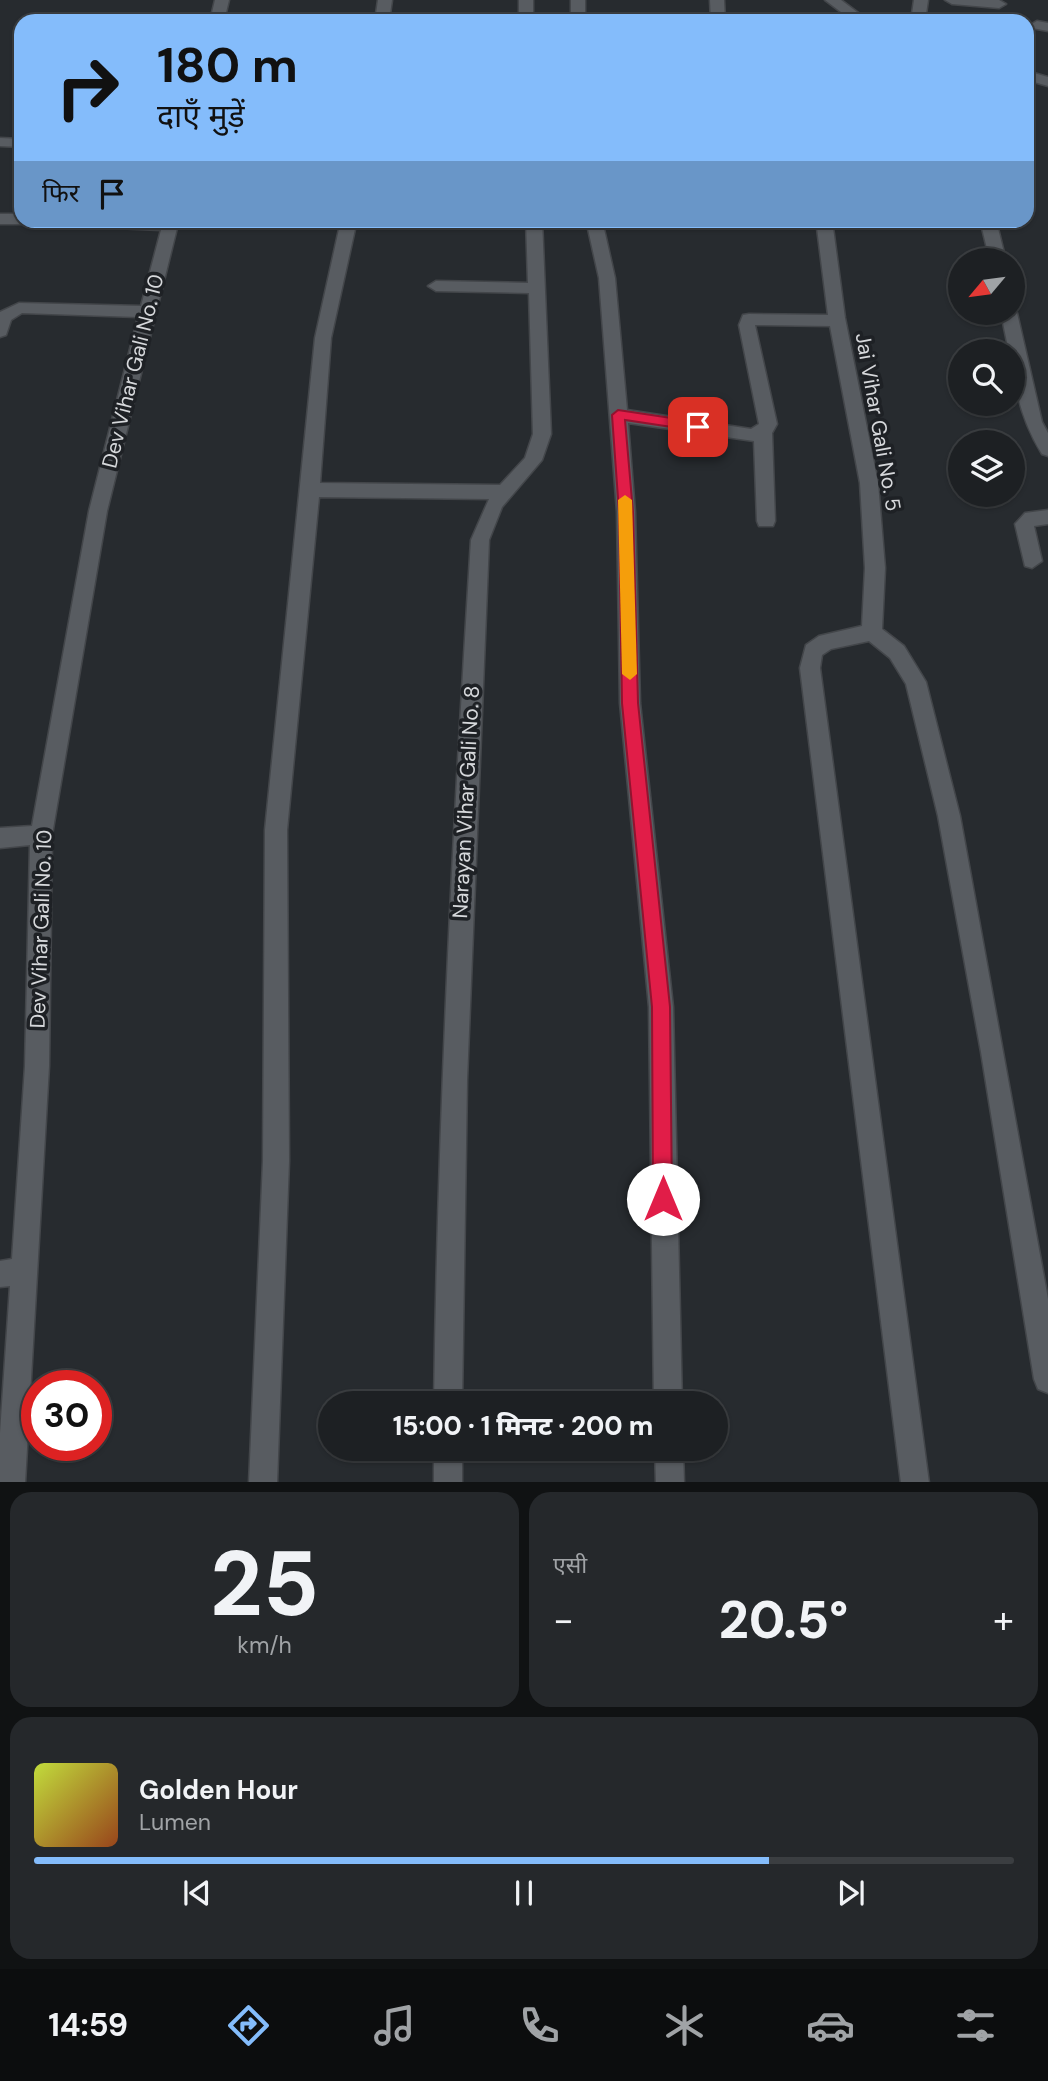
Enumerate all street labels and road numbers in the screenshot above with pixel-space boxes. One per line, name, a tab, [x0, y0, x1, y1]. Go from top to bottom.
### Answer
street label: Dev Vihar Gali No. 10	[95, 271, 171, 471]
street label: Jai Vihar Gali No. 5	[849, 331, 907, 513]
street label: Narayan Vihar Gali No. 8	[446, 685, 486, 919]
street label: Dev Vihar Gali No. 10	[24, 829, 58, 1029]

